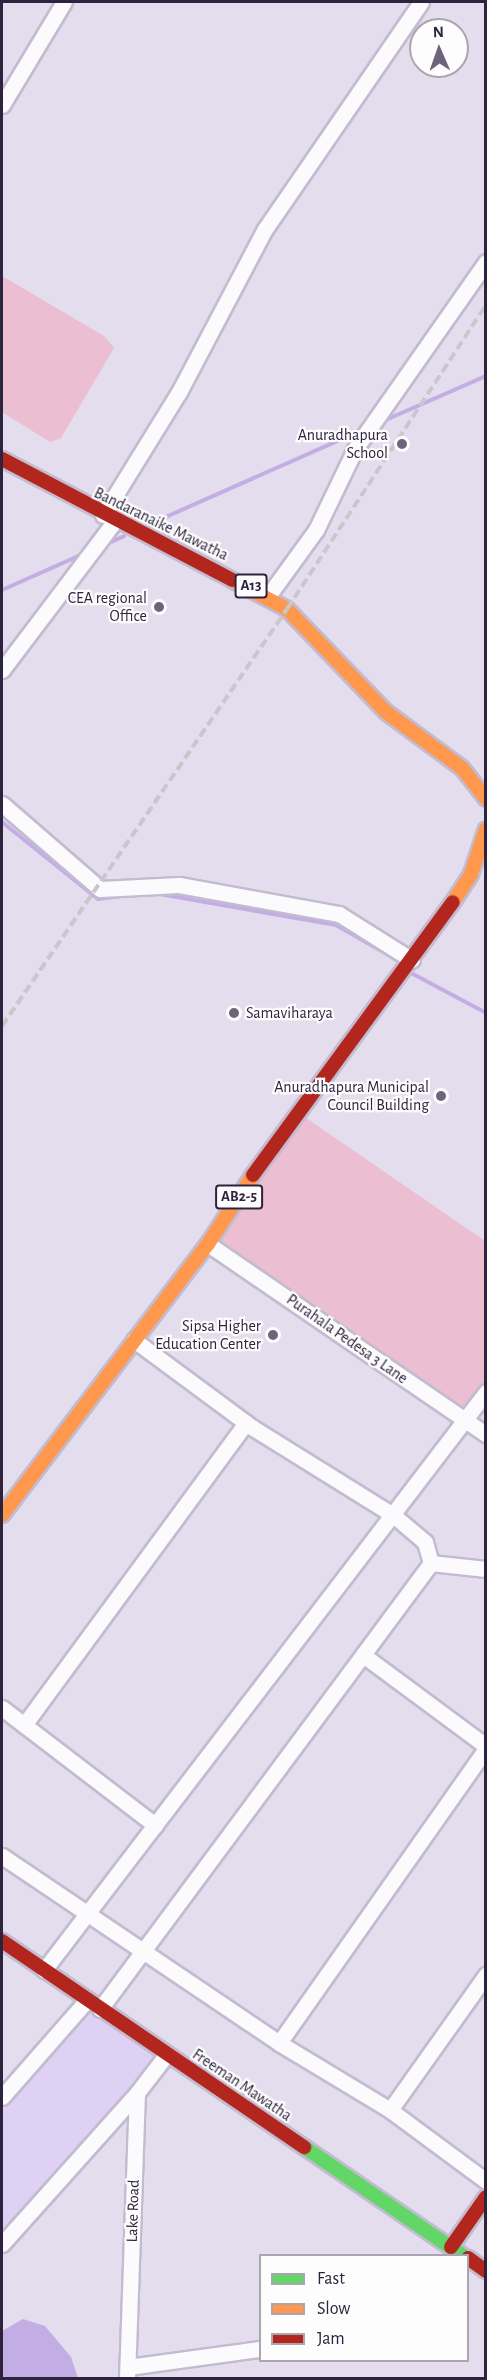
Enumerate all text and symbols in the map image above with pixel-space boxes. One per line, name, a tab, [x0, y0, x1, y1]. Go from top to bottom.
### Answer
north arrow	[409, 18, 469, 78]
text: N	[433, 24, 444, 40]
place label: Anuradhapura School	[298, 425, 388, 463]
marker: Anuradhapura School	[393, 435, 411, 453]
street label: Bandaranaike Mawatha	[91, 483, 231, 565]
road number: A13	[234, 574, 268, 598]
place label: CEA regional Office	[68, 588, 147, 626]
marker: CEA regional Office	[152, 600, 166, 614]
place label: Samaviharaya	[246, 1003, 333, 1023]
marker: Samaviharaya	[227, 1006, 241, 1020]
place label: Anuradhapura Municipal Council Building	[274, 1077, 429, 1115]
marker: Anuradhapura Municipal Council Building	[434, 1089, 448, 1103]
road number: AB2-5	[215, 1185, 263, 1209]
street label: Purahala Pedesa 3 Lane	[283, 1290, 411, 1388]
place label: Sipsa Higher Education Center	[155, 1316, 261, 1354]
marker: Sipsa Higher Education Center	[266, 1328, 280, 1342]
street label: Freeman Mawatha	[189, 2045, 295, 2125]
street label: Lake Road	[122, 2179, 144, 2243]
legend	[259, 2254, 469, 2362]
text: Fast	[317, 2270, 345, 2288]
text: Slow	[317, 2300, 350, 2318]
text: Jam	[317, 2330, 345, 2348]

